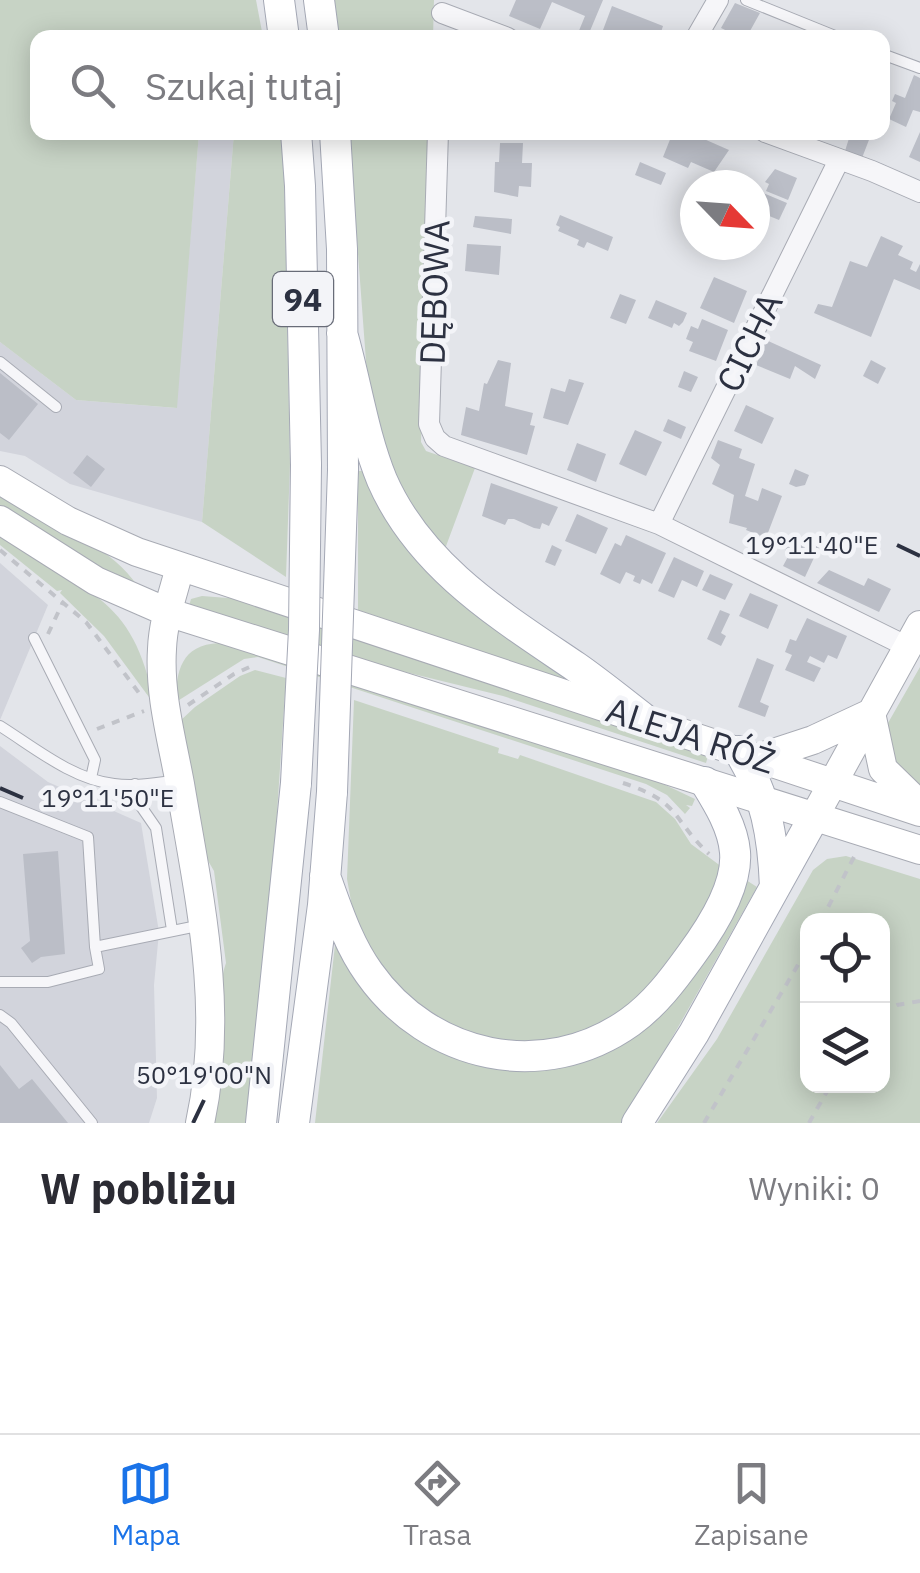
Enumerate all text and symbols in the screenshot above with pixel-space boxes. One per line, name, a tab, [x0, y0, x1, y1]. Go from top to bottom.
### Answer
search box	[30, 30, 890, 140]
icon: search	[65, 58, 120, 113]
text: Szukaj tutaj	[145, 61, 343, 110]
north arrow	[680, 170, 770, 260]
street label: DĘBOWA	[408, 219, 460, 365]
road number: 94	[273, 272, 333, 326]
street label: CICHA	[705, 285, 793, 399]
text: 19°11'40"E	[746, 528, 878, 561]
street label: ALEJA RÓŻ	[601, 686, 781, 784]
text: 19°11'50"E	[42, 781, 174, 814]
map controls	[800, 913, 890, 1093]
button: locate	[800, 913, 890, 1003]
button: layers	[800, 1003, 890, 1093]
text: 50°19'00"N	[136, 1058, 272, 1091]
text: W pobliżu	[40, 1161, 237, 1216]
text: Wyniki: 0	[748, 1167, 880, 1209]
tab: Mapa	[111, 1456, 180, 1553]
tab: Trasa	[403, 1456, 472, 1553]
tab: Zapisane	[694, 1456, 809, 1553]

